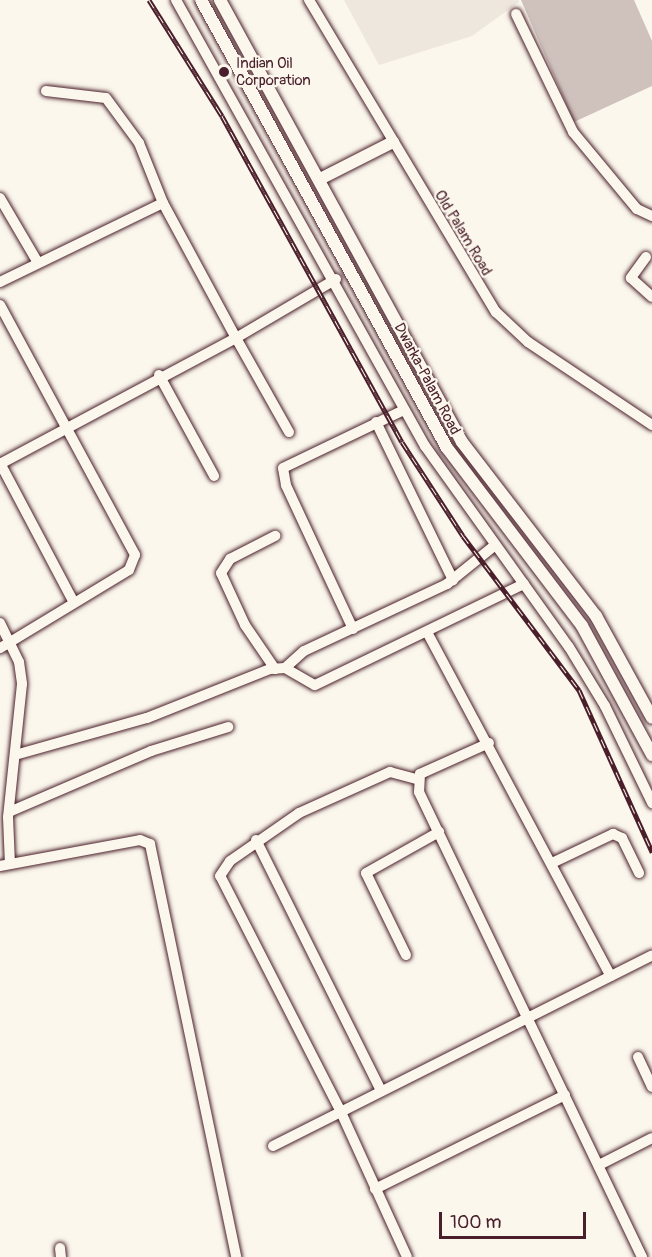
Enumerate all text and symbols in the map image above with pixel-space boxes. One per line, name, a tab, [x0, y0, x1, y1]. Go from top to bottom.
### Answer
place label: Indian Oil Corporation	[236, 54, 311, 89]
marker: Indian Oil Corporation	[217, 65, 231, 79]
street label: Old Palam Road	[430, 187, 496, 279]
street label: Dwarka-Palam Road	[390, 320, 464, 438]
scale bar	[442, 1200, 589, 1238]
text: 100 m	[450, 1211, 502, 1234]

